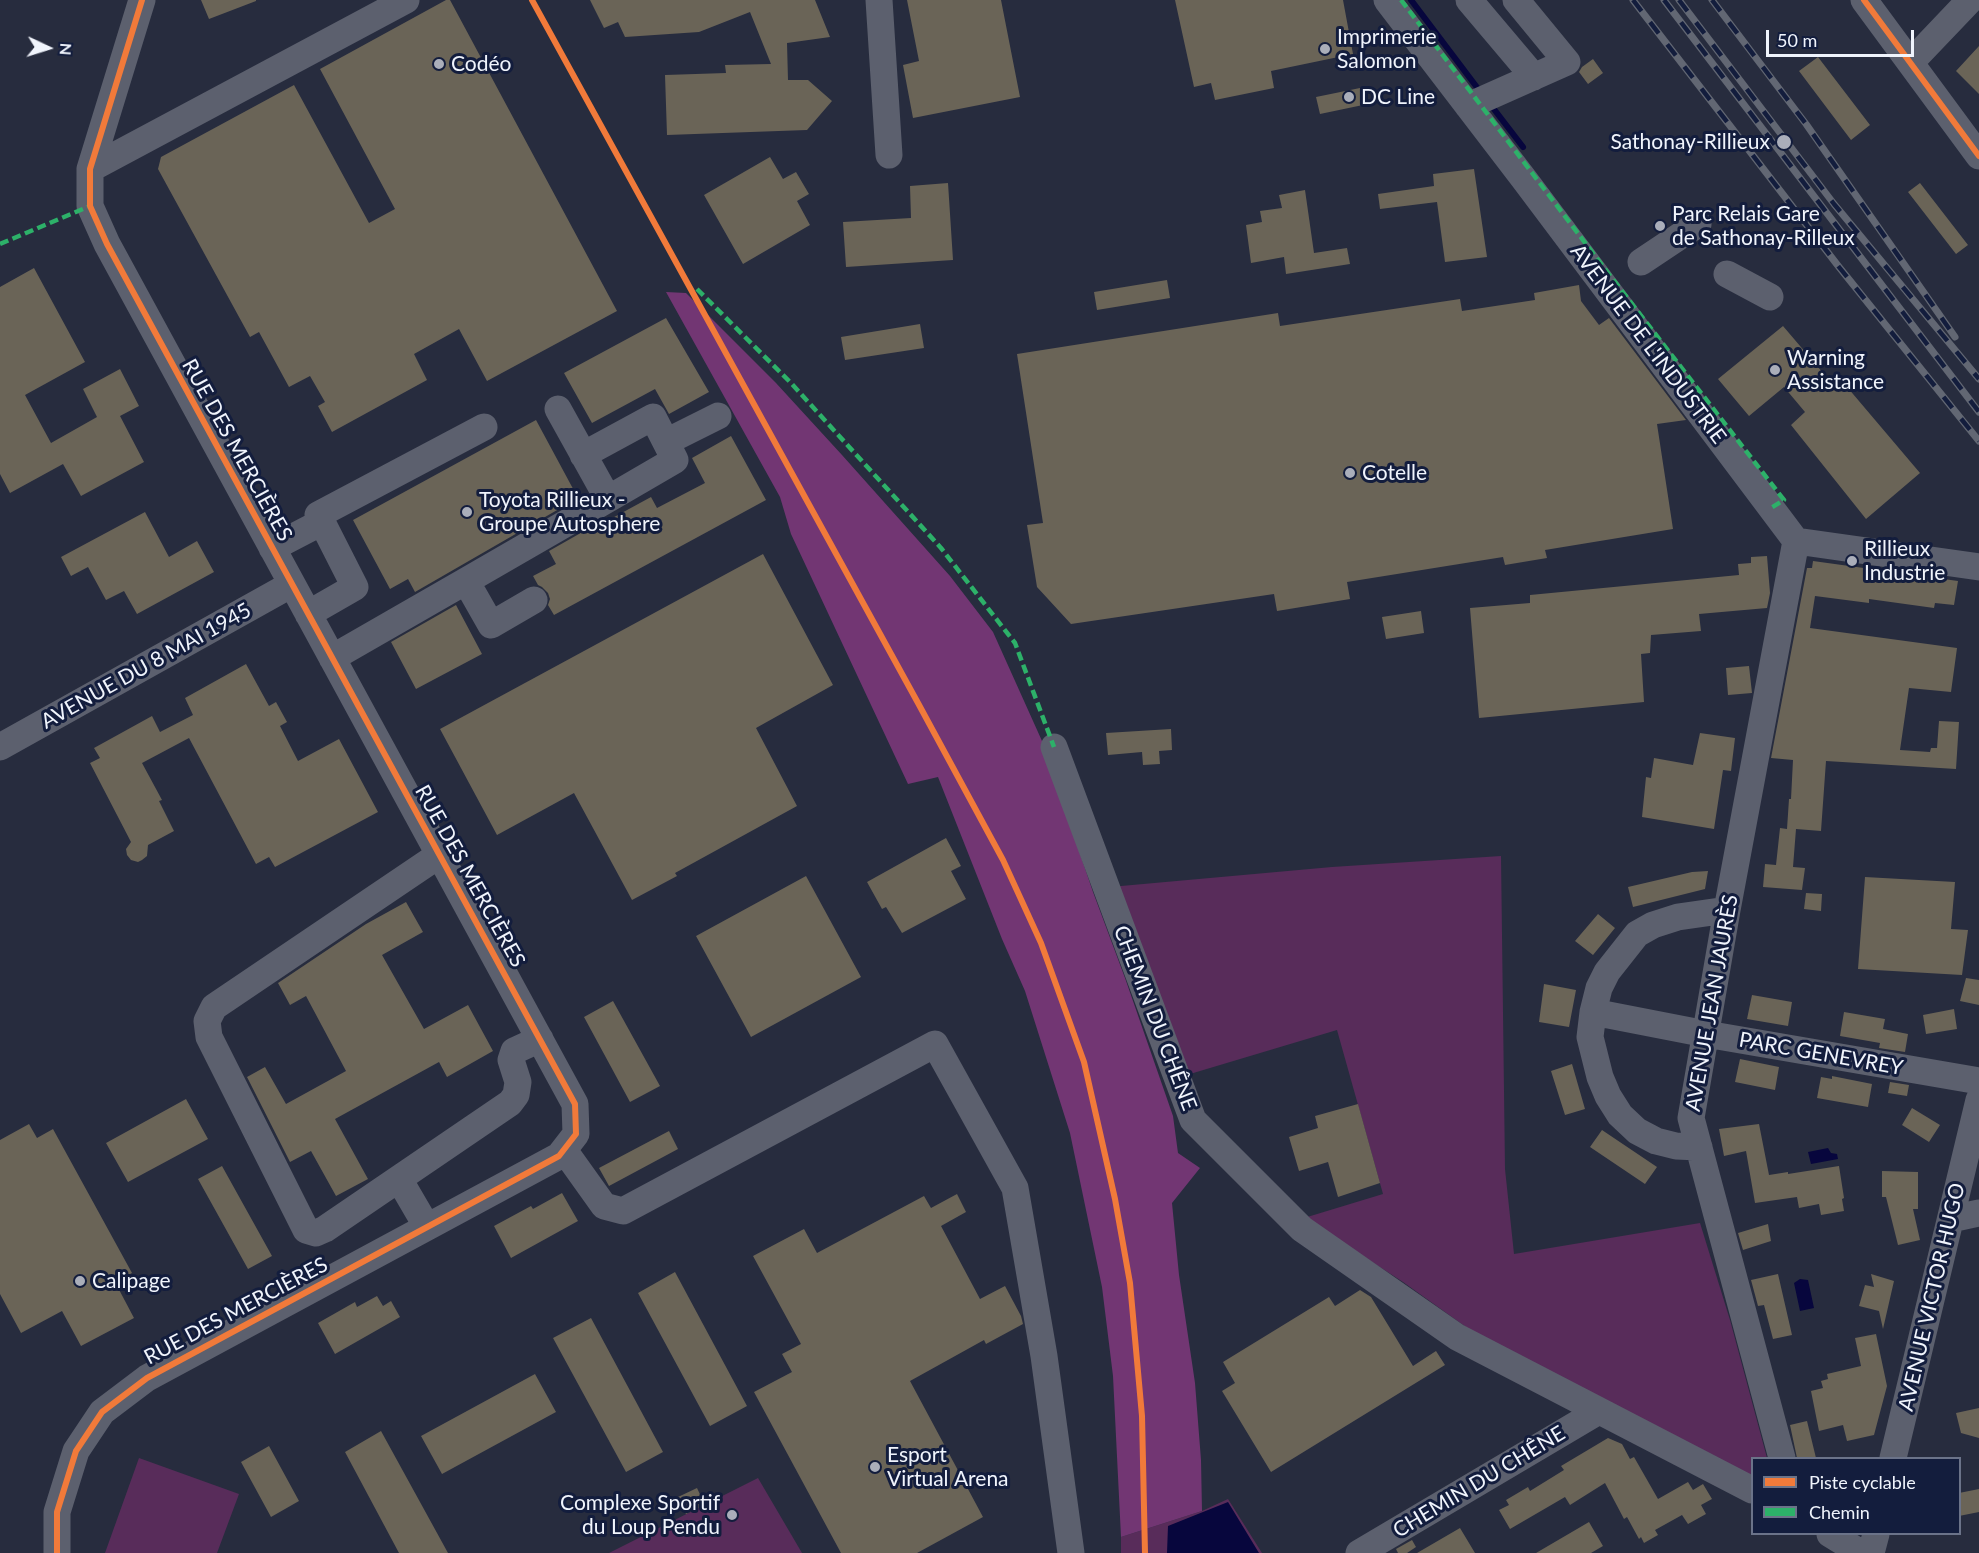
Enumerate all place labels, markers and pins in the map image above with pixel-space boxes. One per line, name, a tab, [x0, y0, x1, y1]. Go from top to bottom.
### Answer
place label: Imprimerie Salomon	[1337, 24, 1437, 74]
marker: Imprimerie Salomon	[1318, 42, 1332, 56]
place label: Codéo	[451, 51, 511, 77]
marker: Codéo	[432, 57, 446, 71]
place label: DC Line	[1361, 84, 1435, 110]
marker: DC Line	[1342, 90, 1356, 104]
place label: Sathonay-Rillieux	[1611, 129, 1770, 155]
marker: Sathonay-Rillieux	[1775, 133, 1793, 151]
place label: Parc Relais Gare de Sathonay-Rilleux	[1672, 201, 1855, 251]
marker: Parc Relais Gare de Sathonay-Rilleux	[1653, 219, 1667, 233]
place label: Warning Assistance	[1787, 345, 1884, 395]
marker: Warning Assistance	[1768, 363, 1782, 377]
place label: Cotelle	[1362, 460, 1427, 486]
marker: Cotelle	[1343, 466, 1357, 480]
place label: Toyota Rillieux - Groupe Autosphere	[479, 487, 660, 537]
marker: Toyota Rillieux - Groupe Autosphere	[460, 505, 474, 519]
place label: Rillieux Industrie	[1864, 536, 1945, 586]
marker: Rillieux Industrie	[1845, 554, 1859, 568]
place label: Calipage	[92, 1268, 171, 1294]
marker: Calipage	[73, 1274, 87, 1288]
place label: Esport Virtual Arena	[887, 1442, 1009, 1492]
marker: Esport Virtual Arena	[868, 1460, 882, 1474]
place label: Complexe Sportif du Loup Pendu	[560, 1490, 720, 1540]
marker: Complexe Sportif du Loup Pendu	[725, 1508, 739, 1522]

